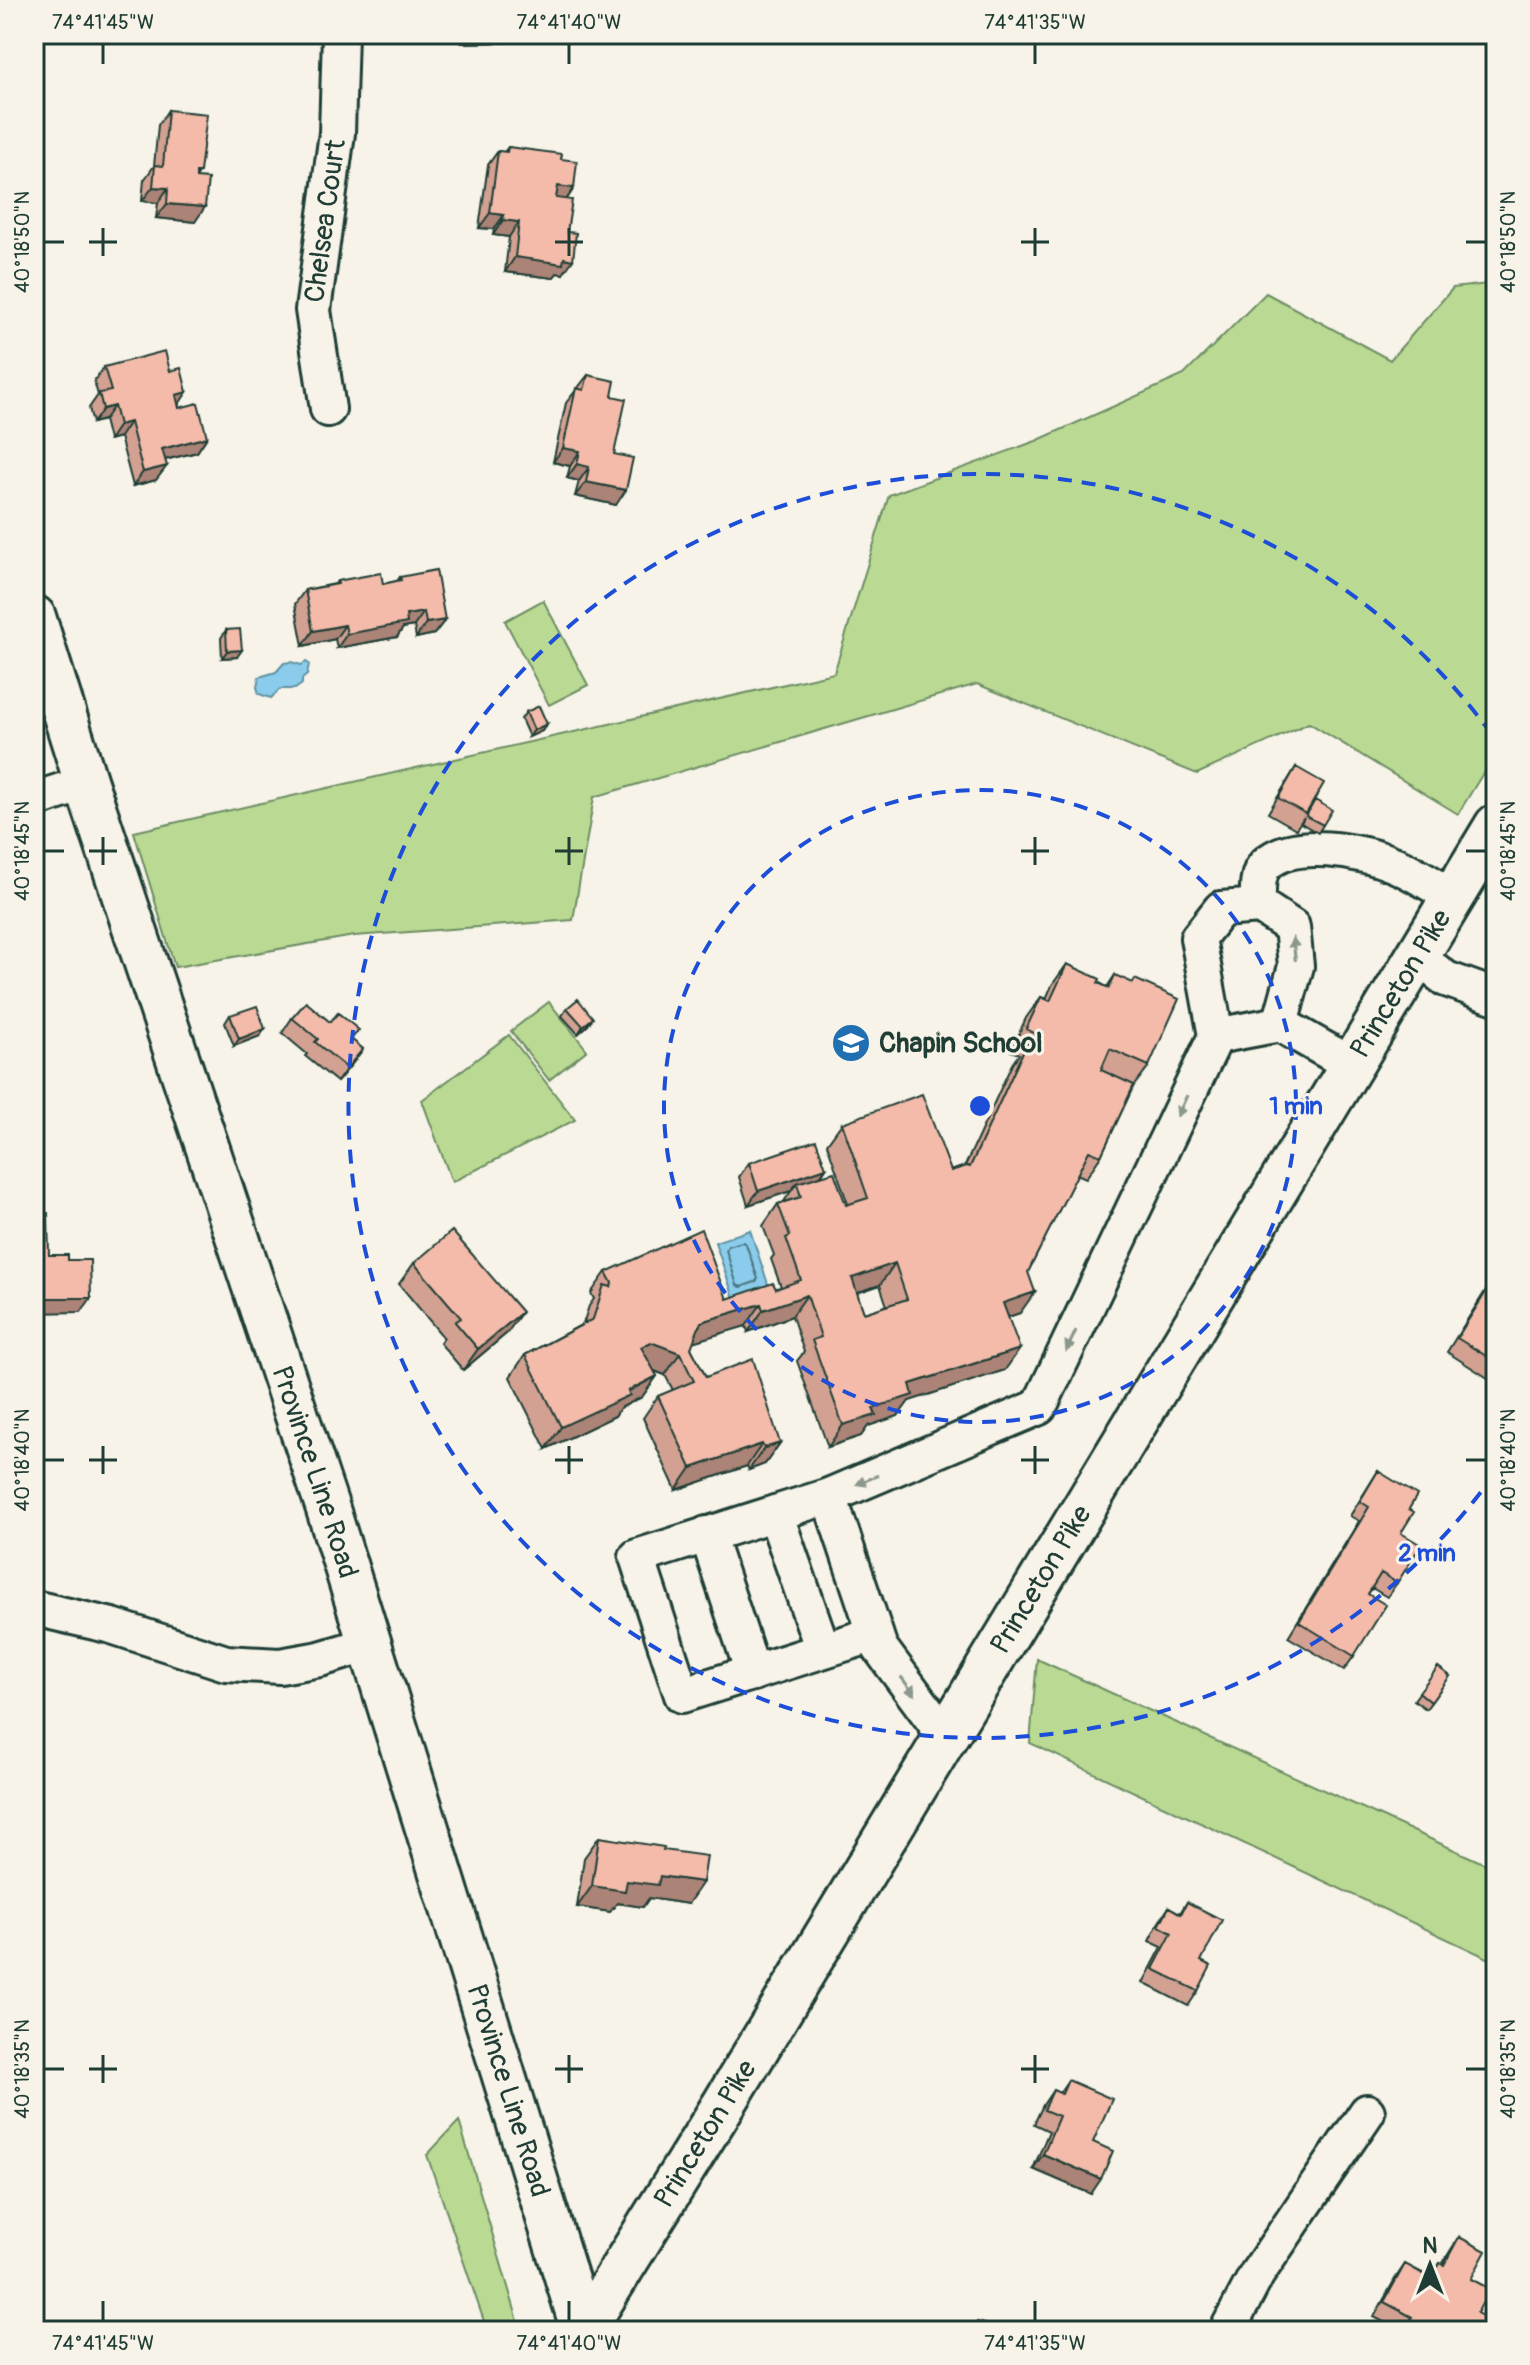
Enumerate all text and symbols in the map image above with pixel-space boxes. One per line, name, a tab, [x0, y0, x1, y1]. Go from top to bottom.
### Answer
text: 74°41'45"W	[52, 10, 154, 35]
text: 74°41'40"W	[517, 10, 621, 35]
text: 74°41'35"W	[984, 10, 1086, 35]
street label: Chelsea Court	[297, 137, 354, 305]
text: 40°18'50"N	[10, 191, 35, 293]
text: 40°18'50"N	[1496, 191, 1521, 293]
text: 40°18'45"N	[10, 801, 35, 901]
text: 40°18'45"N	[1496, 801, 1521, 901]
street label: Princeton Pike	[1342, 903, 1459, 1064]
one-way arrow	[1288, 936, 1301, 961]
school or university icon: Chapin School	[830, 1022, 872, 1064]
place label: Chapin School	[879, 1026, 1043, 1061]
centre of rings	[966, 1092, 994, 1120]
text: 1 min	[1269, 1092, 1323, 1121]
one-way arrow	[1175, 1095, 1189, 1118]
one-way arrow	[1064, 1329, 1078, 1353]
street label: Province Line Road	[264, 1361, 366, 1582]
text: 40°18'40"N	[10, 1409, 35, 1511]
text: 40°18'40"N	[1496, 1409, 1521, 1511]
one-way arrow	[855, 1473, 879, 1486]
street label: Princeton Pike	[983, 1499, 1099, 1660]
text: 2 min	[1398, 1539, 1456, 1568]
one-way arrow	[900, 1676, 916, 1697]
street label: Province Line Road	[459, 1980, 558, 2201]
text: 40°18'35"N	[10, 2019, 35, 2119]
text: 40°18'35"N	[1496, 2019, 1521, 2119]
street label: Princeton Pike	[646, 2053, 764, 2214]
north arrow	[1390, 2225, 1470, 2305]
text: N	[1423, 2232, 1438, 2260]
text: 74°41'45"W	[52, 2331, 154, 2356]
text: 74°41'40"W	[517, 2331, 621, 2356]
text: 74°41'35"W	[984, 2331, 1086, 2356]

